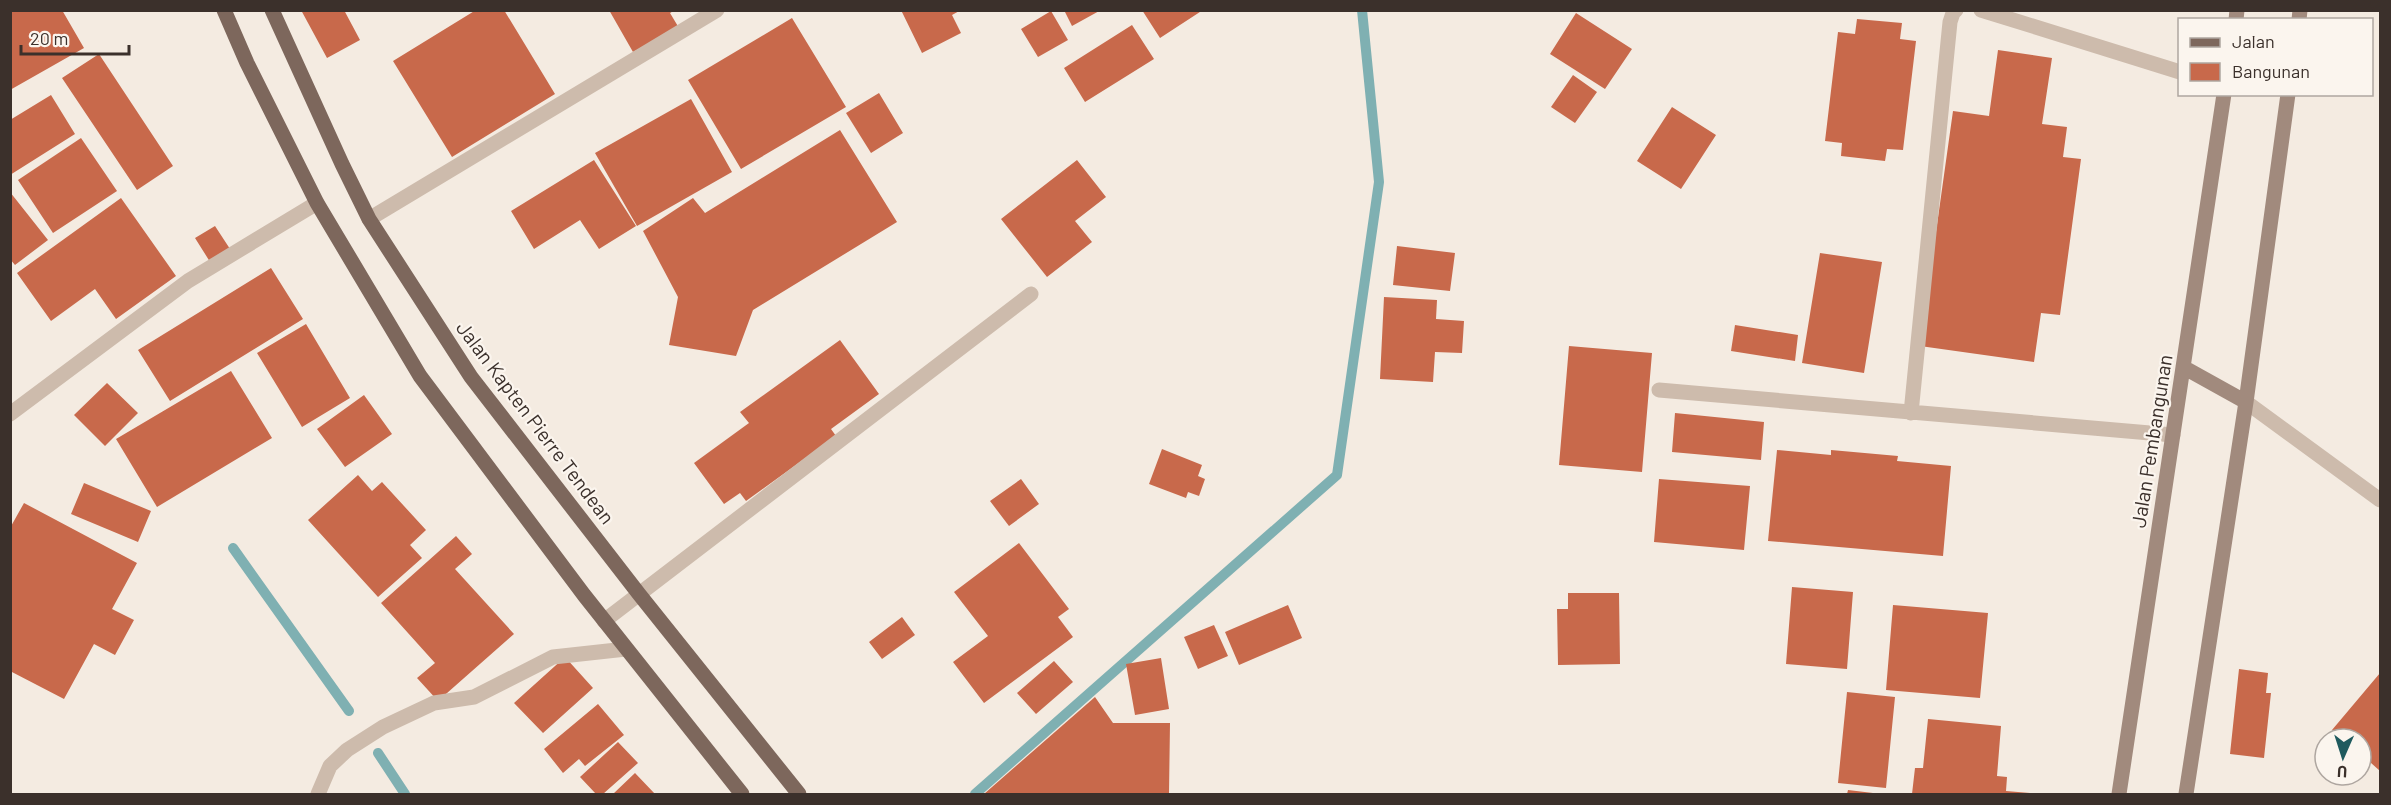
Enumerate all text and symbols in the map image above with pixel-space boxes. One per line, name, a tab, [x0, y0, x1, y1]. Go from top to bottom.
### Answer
scale bar	[21, 18, 129, 56]
legend	[2178, 18, 2373, 96]
text: 20 m	[30, 27, 68, 49]
text: Jalan	[2232, 30, 2275, 52]
text: Bangunan	[2232, 60, 2310, 82]
street label: Jalan Kapten Pierre Tendean	[452, 316, 620, 528]
street label: Jalan Pembangunan	[2125, 353, 2177, 529]
north arrow	[2313, 727, 2373, 787]
text: U	[2337, 763, 2348, 782]

